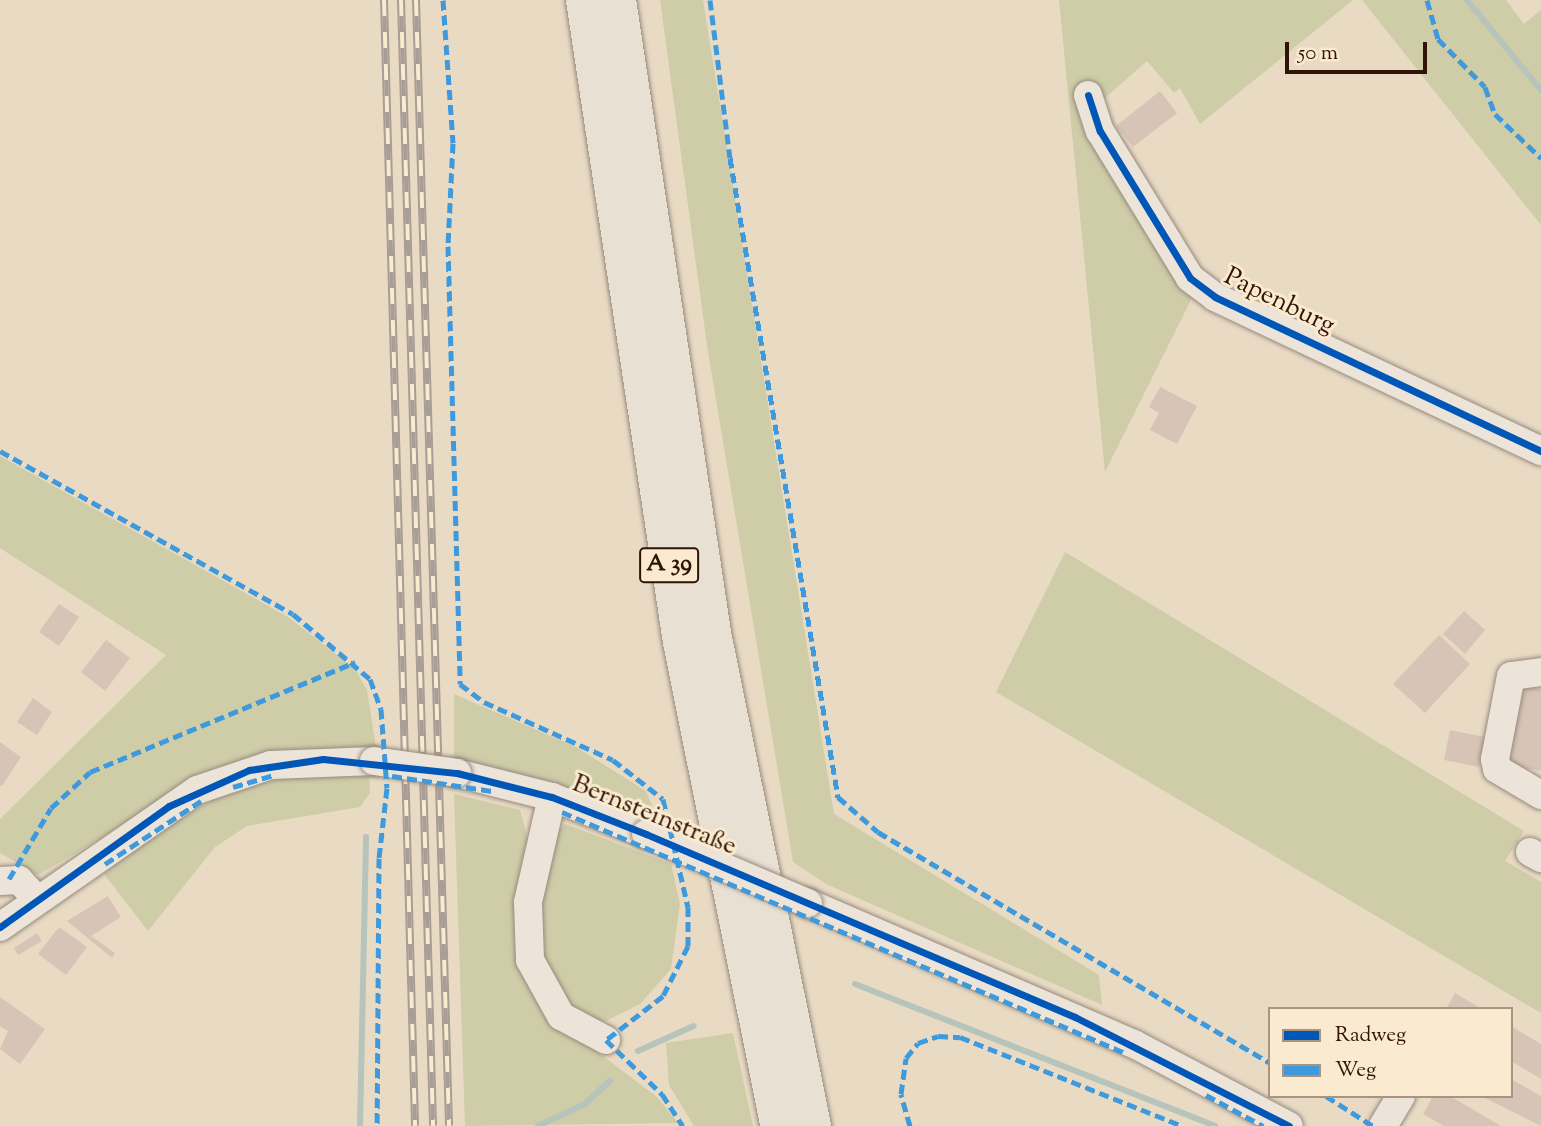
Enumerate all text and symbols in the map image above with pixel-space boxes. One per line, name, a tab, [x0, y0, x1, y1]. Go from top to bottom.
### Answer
scale bar	[1289, 28, 1431, 72]
text: 50 m	[1298, 39, 1338, 69]
street label: Papenburg	[1219, 262, 1339, 342]
road number: A 39	[638, 544, 700, 586]
street label: Bernsteinstraße	[567, 769, 741, 863]
legend	[1268, 1007, 1513, 1098]
text: Radweg	[1335, 1021, 1406, 1051]
text: Weg	[1335, 1056, 1376, 1086]

